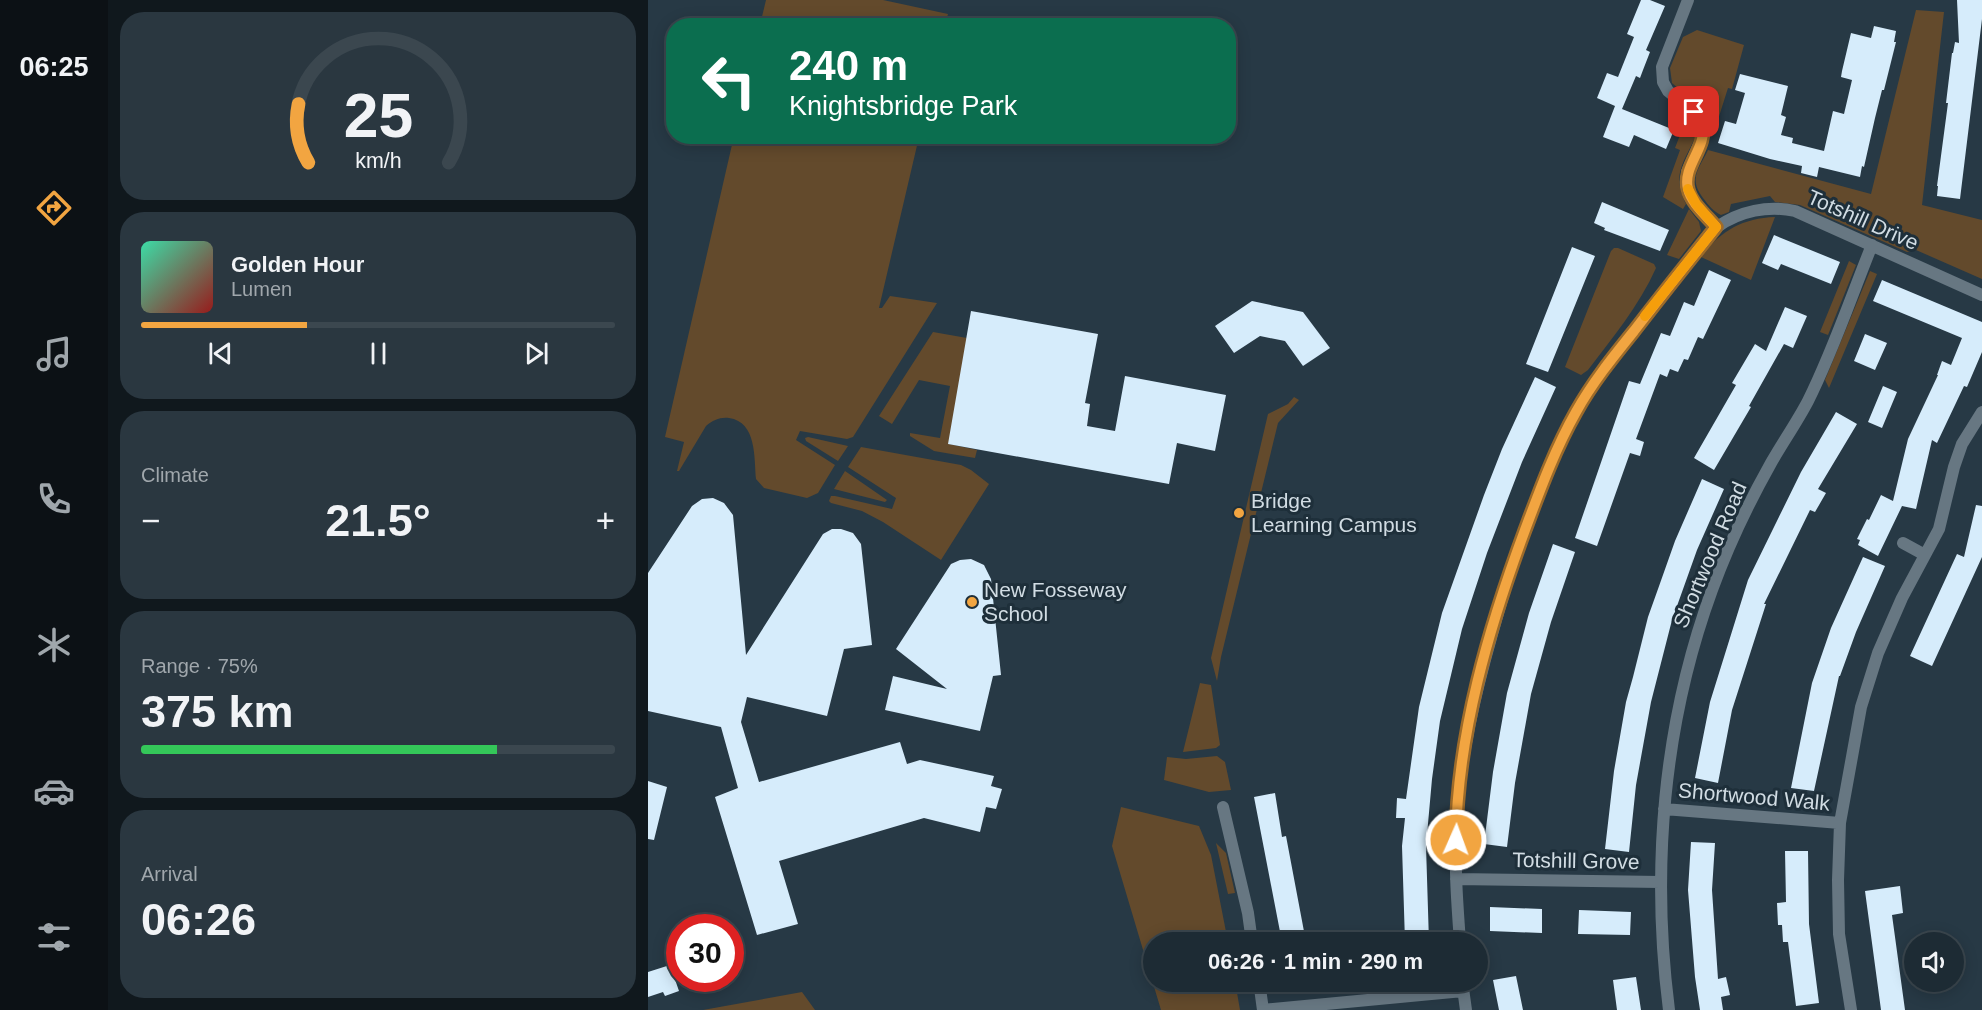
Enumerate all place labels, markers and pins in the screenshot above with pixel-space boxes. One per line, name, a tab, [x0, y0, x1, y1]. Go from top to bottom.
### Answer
pin	[1668, 86, 1719, 137]
place label: Bridge Learning Campus	[1251, 489, 1417, 536]
marker: Bridge Learning Campus	[1232, 506, 1246, 520]
place label: New Fosseway School	[984, 578, 1127, 625]
marker: New Fosseway School	[965, 595, 979, 609]

